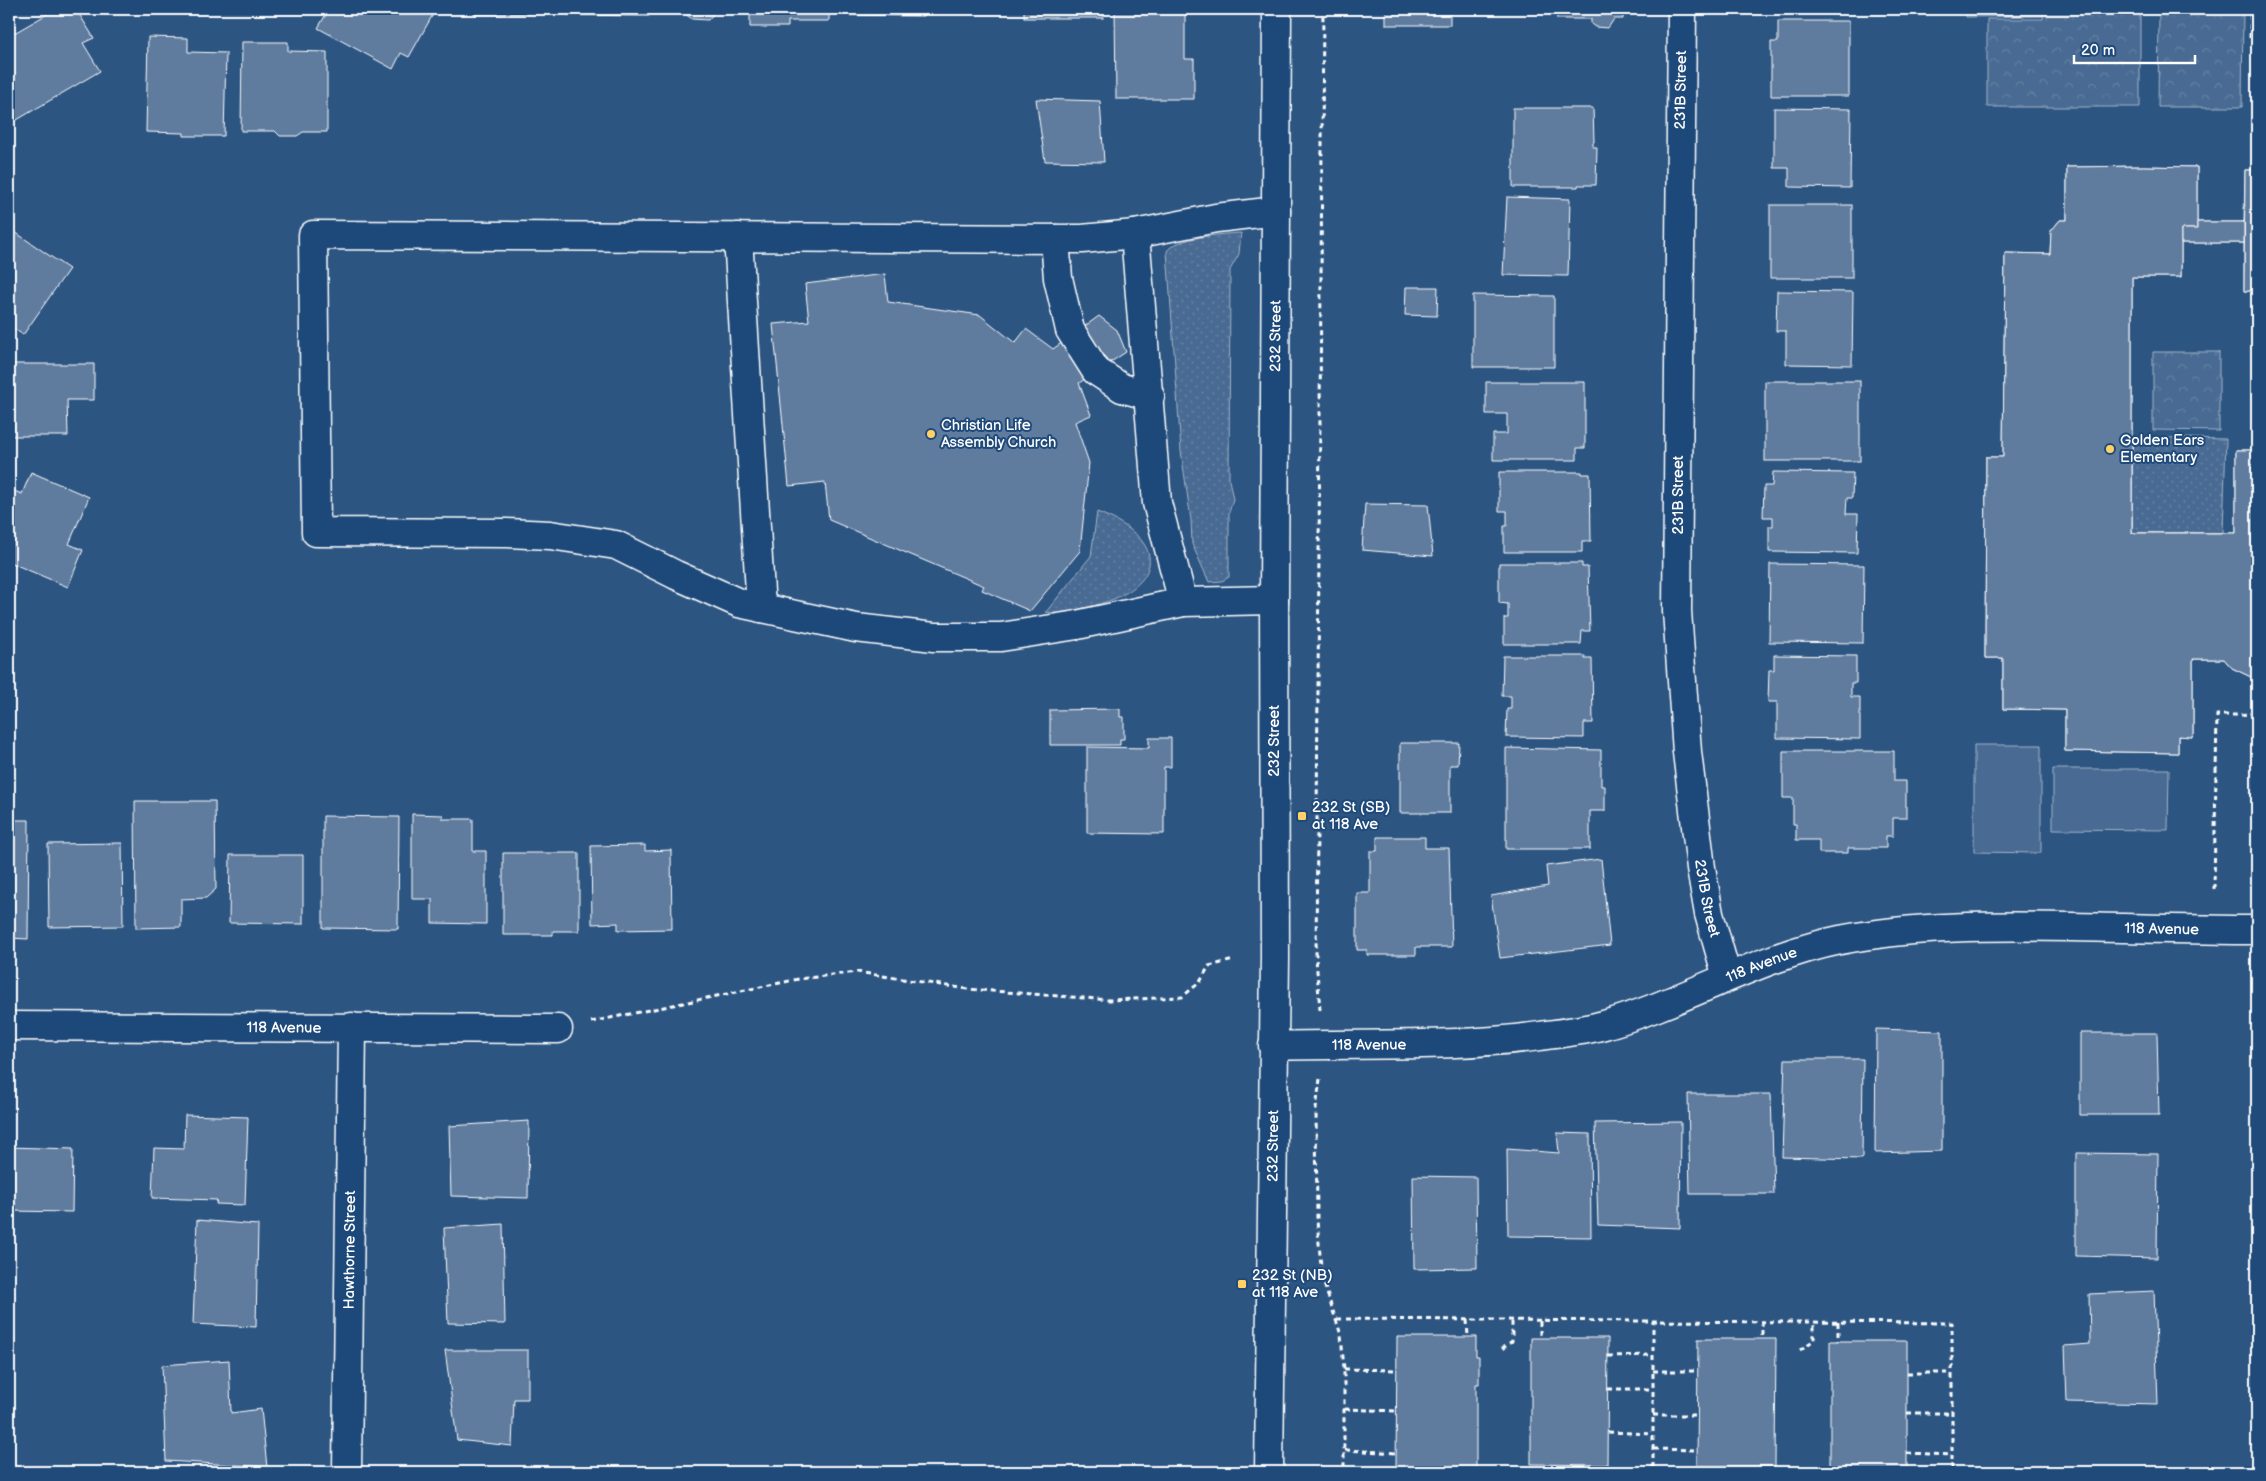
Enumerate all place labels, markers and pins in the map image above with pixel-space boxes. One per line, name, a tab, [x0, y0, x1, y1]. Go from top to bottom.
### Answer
place label: Christian Life Assembly Church	[941, 416, 1056, 452]
marker: Christian Life Assembly Church	[925, 428, 937, 440]
place label: Golden Ears Elementary	[2120, 431, 2205, 467]
marker: Golden Ears Elementary	[2104, 443, 2116, 455]
place label: 232 St (SB) at 118 Ave	[1312, 798, 1390, 834]
marker: 232 St (SB) at 118 Ave	[1296, 810, 1308, 822]
place label: 232 St (NB) at 118 Ave	[1252, 1266, 1333, 1302]
marker: 232 St (NB) at 118 Ave	[1236, 1278, 1248, 1290]

